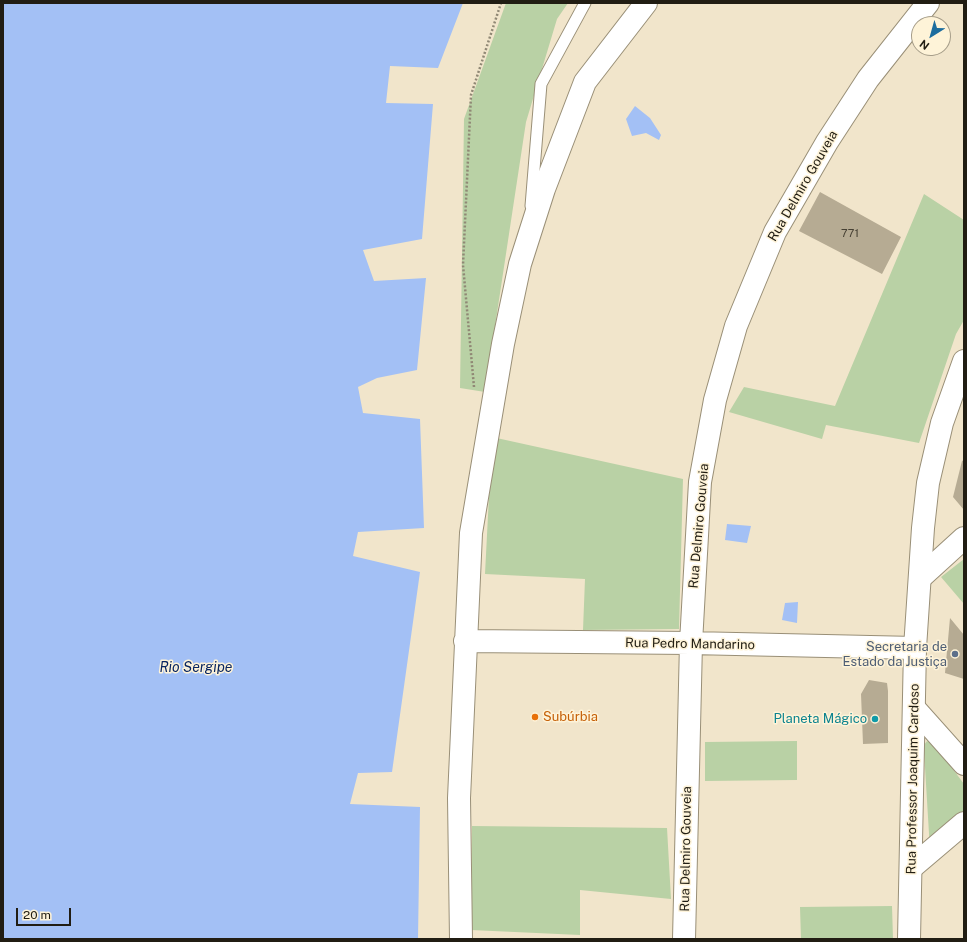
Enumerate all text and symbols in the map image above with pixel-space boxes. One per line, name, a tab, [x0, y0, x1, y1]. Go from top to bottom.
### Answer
north arrow	[911, 16, 951, 56]
text: N	[917, 37, 931, 52]
street label: Rua Delmiro Gouveia	[765, 128, 841, 244]
house number: 771	[841, 227, 859, 241]
street label: Rua Delmiro Gouveia	[686, 463, 712, 589]
street label: Rua Pedro Mandarino	[625, 635, 755, 653]
place label: Secretaria de Estado da Justiça	[843, 639, 947, 670]
marker: Secretaria de Estado da Justiça	[950, 649, 960, 659]
water label: Rio Sergipe	[160, 660, 232, 676]
street label: Rua Professor Joaquim Cardoso	[904, 684, 922, 874]
place label: Subúrbia	[543, 709, 598, 725]
place label: Planeta Mágico	[773, 711, 867, 727]
marker: Subúrbia	[530, 712, 540, 722]
marker: Planeta Mágico	[870, 714, 880, 724]
street label: Rua Delmiro Gouveia	[677, 786, 695, 912]
scale bar	[18, 900, 73, 926]
text: 20 m	[23, 908, 51, 922]

